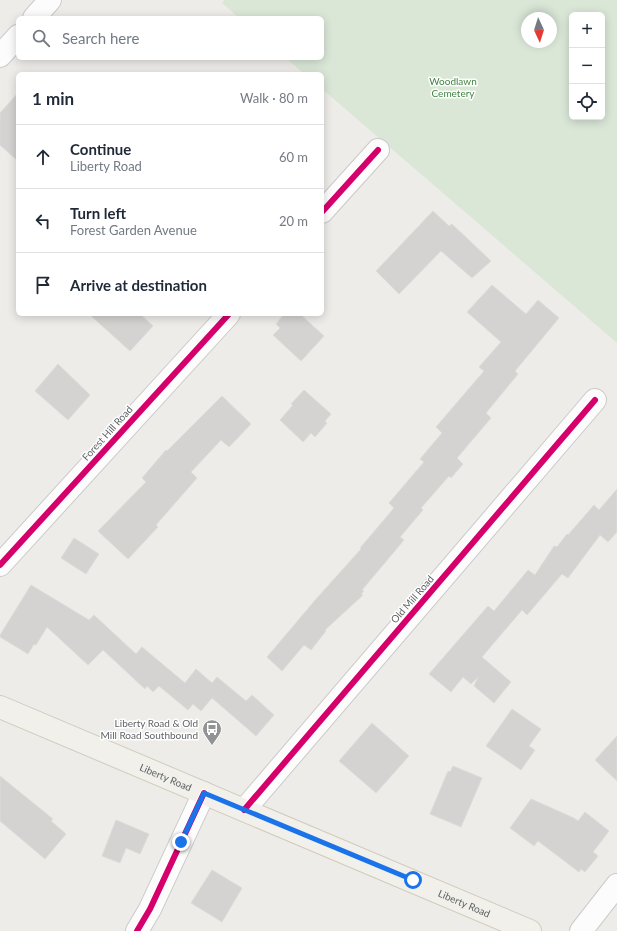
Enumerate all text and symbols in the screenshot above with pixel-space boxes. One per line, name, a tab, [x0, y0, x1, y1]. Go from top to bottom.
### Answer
north arrow	[521, 12, 557, 48]
map controls	[569, 12, 605, 120]
button: +	[569, 12, 605, 48]
search box	[16, 16, 324, 60]
icon: search	[30, 27, 52, 49]
text: Search here	[62, 29, 139, 47]
button: −	[569, 48, 605, 84]
park label: Woodlawn Cemetery	[429, 75, 477, 99]
button: locate	[569, 84, 605, 120]
text: 1 min	[32, 88, 74, 109]
text: Walk · 80 m	[240, 90, 308, 106]
text: Continue	[70, 140, 131, 158]
icon: ahead	[32, 146, 54, 168]
text: 60 m	[279, 149, 308, 165]
text: Liberty Road	[70, 158, 142, 174]
text: Turn left	[70, 204, 126, 222]
icon: left	[32, 210, 54, 232]
text: 20 m	[279, 213, 308, 229]
text: Forest Garden Avenue	[70, 222, 197, 238]
icon: arrive	[32, 274, 54, 296]
text: Arrive at destination	[70, 276, 207, 294]
street label: Forest Hill Road	[79, 403, 135, 463]
street label: Old Mill Road	[388, 573, 436, 625]
place label: Liberty Road & Old Mill Road Southbound	[101, 717, 198, 741]
bus stop icon: Liberty Road & Old Mill Road Southbound	[201, 718, 223, 746]
street label: Liberty Road	[138, 761, 194, 793]
route end	[172, 833, 190, 851]
route start	[404, 871, 422, 889]
street label: Liberty Road	[436, 887, 492, 920]

